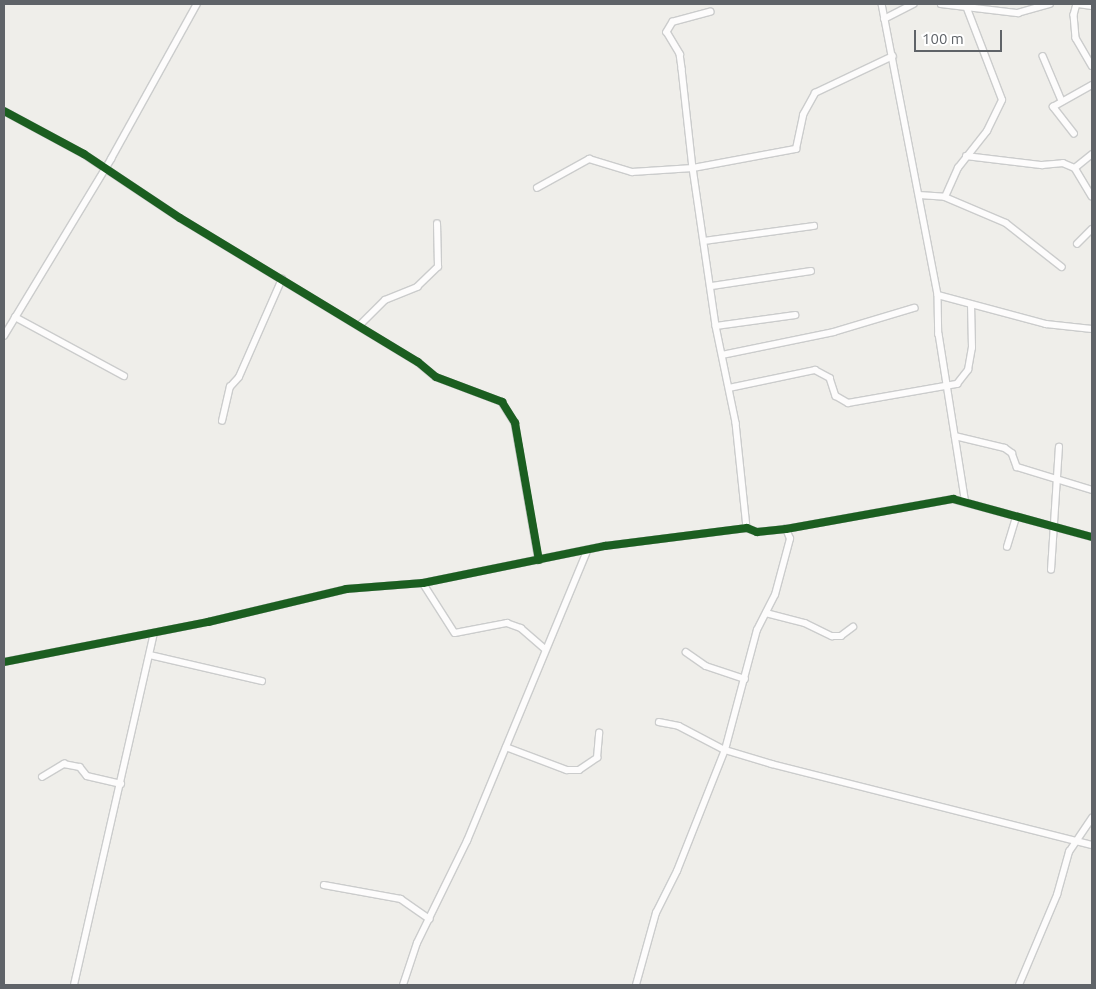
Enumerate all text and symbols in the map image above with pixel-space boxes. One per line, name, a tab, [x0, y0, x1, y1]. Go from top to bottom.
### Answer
scale bar	[916, 20, 1004, 52]
text: 100 m	[922, 30, 964, 47]

